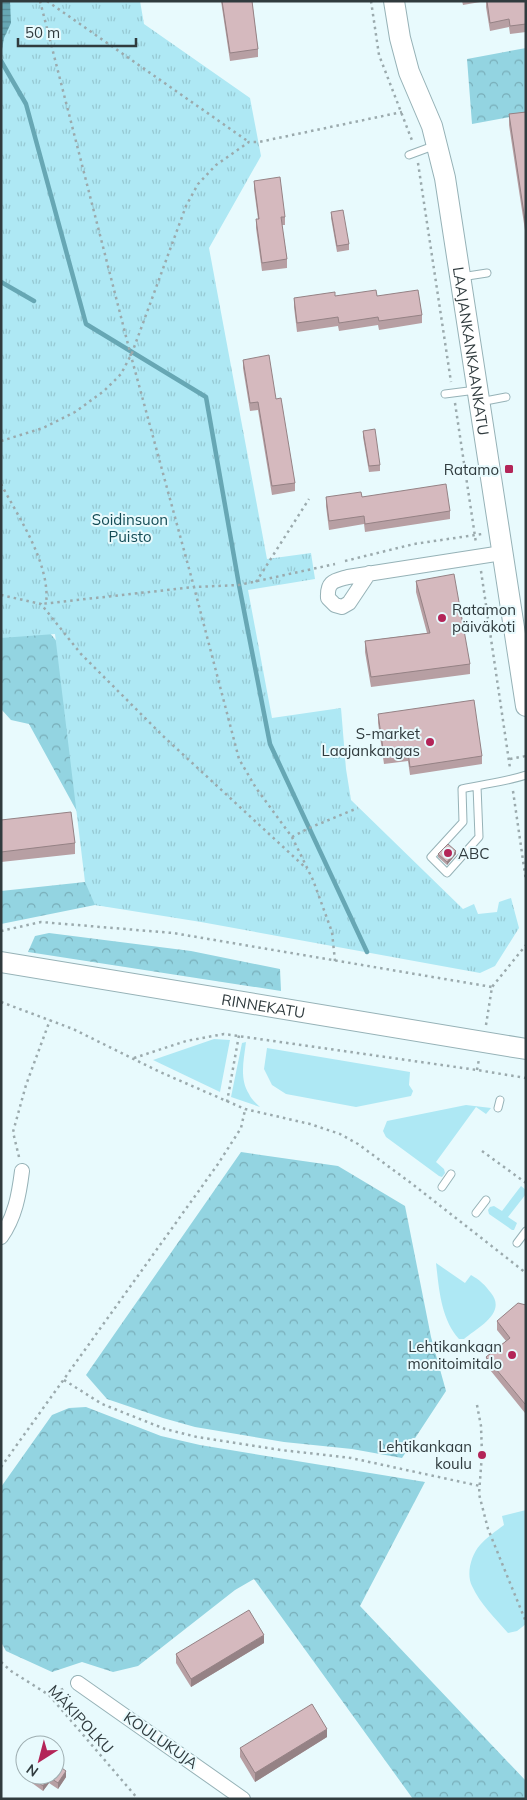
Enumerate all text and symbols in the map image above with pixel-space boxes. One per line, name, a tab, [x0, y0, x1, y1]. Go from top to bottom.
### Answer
scale bar	[18, 15, 135, 47]
text: 50 m	[25, 23, 60, 42]
street label: LAAJANKANKAANKATU	[449, 265, 494, 437]
place label: Ratamo	[444, 460, 499, 479]
marker: Ratamo	[503, 463, 515, 475]
park label: Soidinsuon Puisto	[92, 510, 168, 546]
place label: Ratamon päiväkoti	[452, 600, 516, 636]
marker: Ratamon päiväkoti	[436, 612, 448, 624]
place label: S-market Laajankangas	[322, 724, 420, 760]
marker: S-market Laajankangas	[424, 736, 436, 748]
place label: ABC	[458, 844, 490, 863]
marker: ABC	[442, 847, 454, 859]
street label: RINNEKATU	[220, 989, 307, 1022]
place label: Lehtikankaan monitoimitalo	[407, 1337, 502, 1373]
marker: Lehtikankaan monitoimitalo	[506, 1349, 518, 1361]
place label: Lehtikankaan koulu	[378, 1437, 472, 1473]
marker: Lehtikankaan koulu	[476, 1449, 488, 1461]
street label: MÄKIPOLKU	[44, 1681, 118, 1757]
street label: KOULUKUJA	[120, 1707, 202, 1773]
north arrow	[15, 1735, 65, 1785]
text: N	[23, 1760, 42, 1781]

